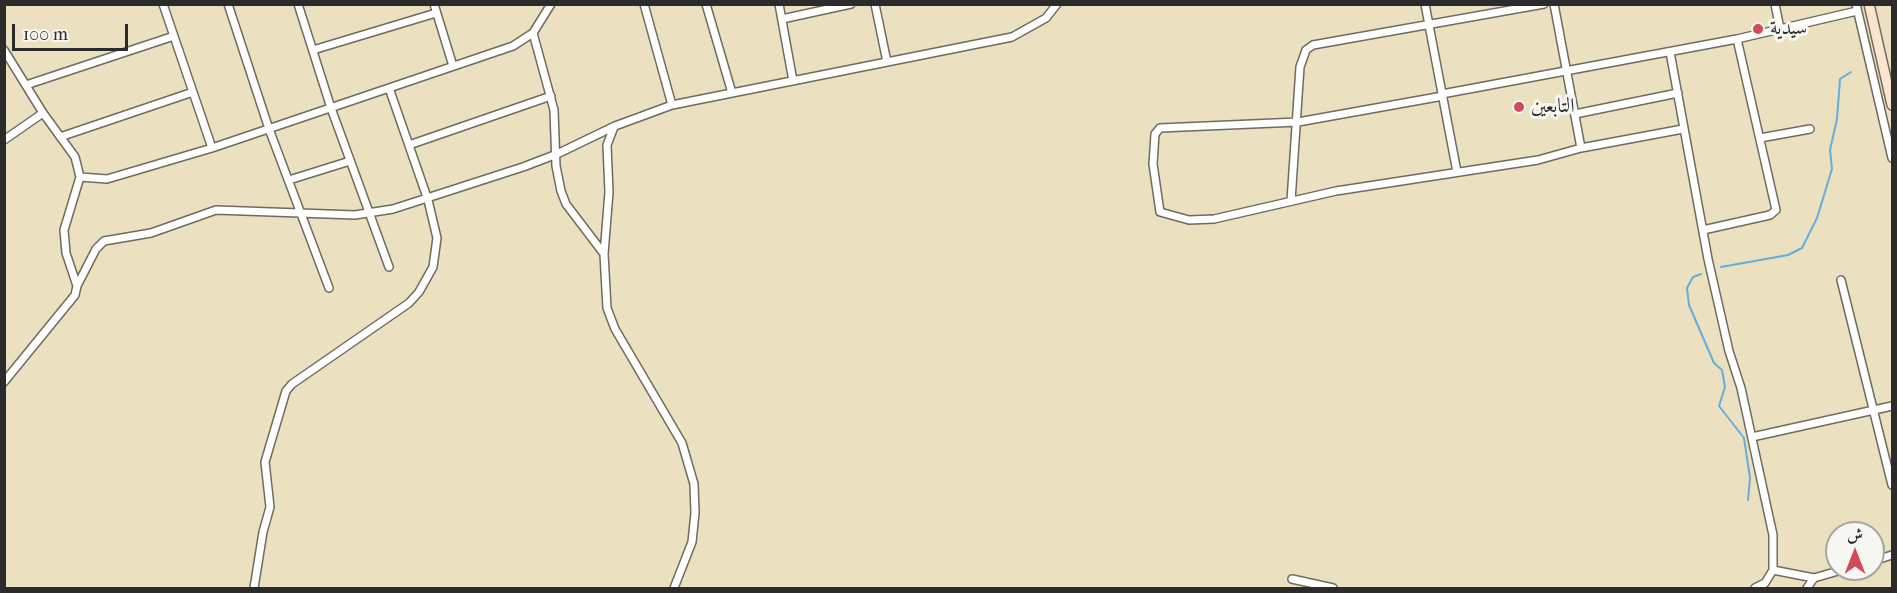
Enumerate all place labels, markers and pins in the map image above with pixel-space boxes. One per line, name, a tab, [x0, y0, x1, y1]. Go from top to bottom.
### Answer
place label: سيدية	[1770, 17, 1807, 41]
marker: سيدية	[1751, 22, 1765, 36]
place label: التابعين	[1531, 95, 1575, 119]
marker: التابعين	[1512, 100, 1526, 114]

